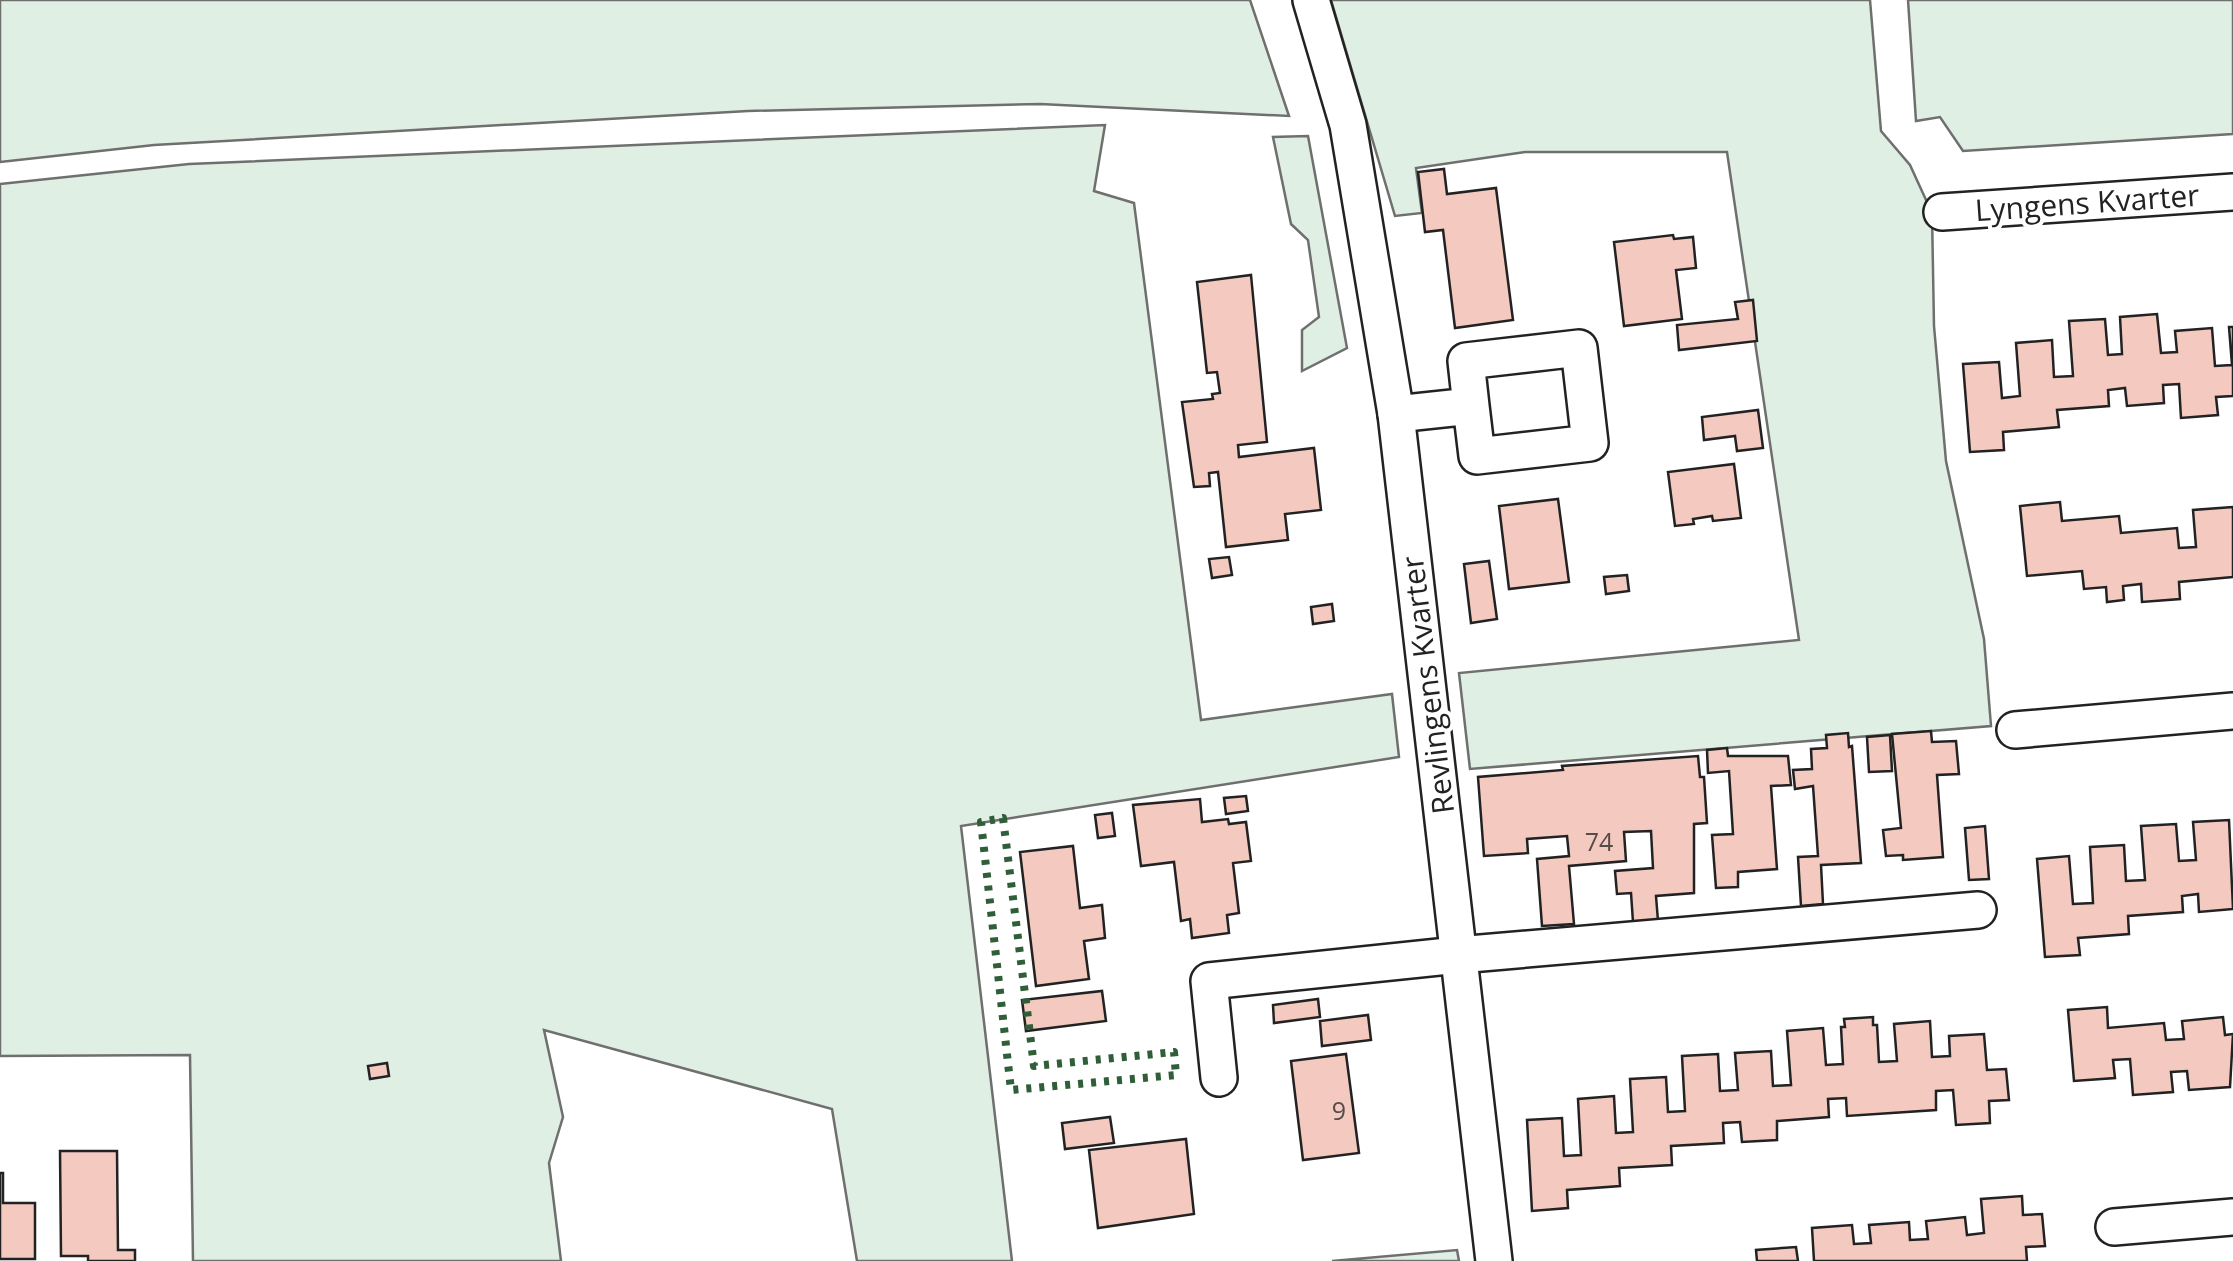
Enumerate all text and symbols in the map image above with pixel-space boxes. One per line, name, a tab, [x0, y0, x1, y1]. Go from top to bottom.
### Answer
street label: Lyngens Kvarter	[1973, 174, 2201, 230]
street label: Revlingens Kvarter	[1391, 554, 1463, 816]
house number: 74	[1585, 824, 1613, 858]
house number: 9	[1332, 1093, 1346, 1127]

